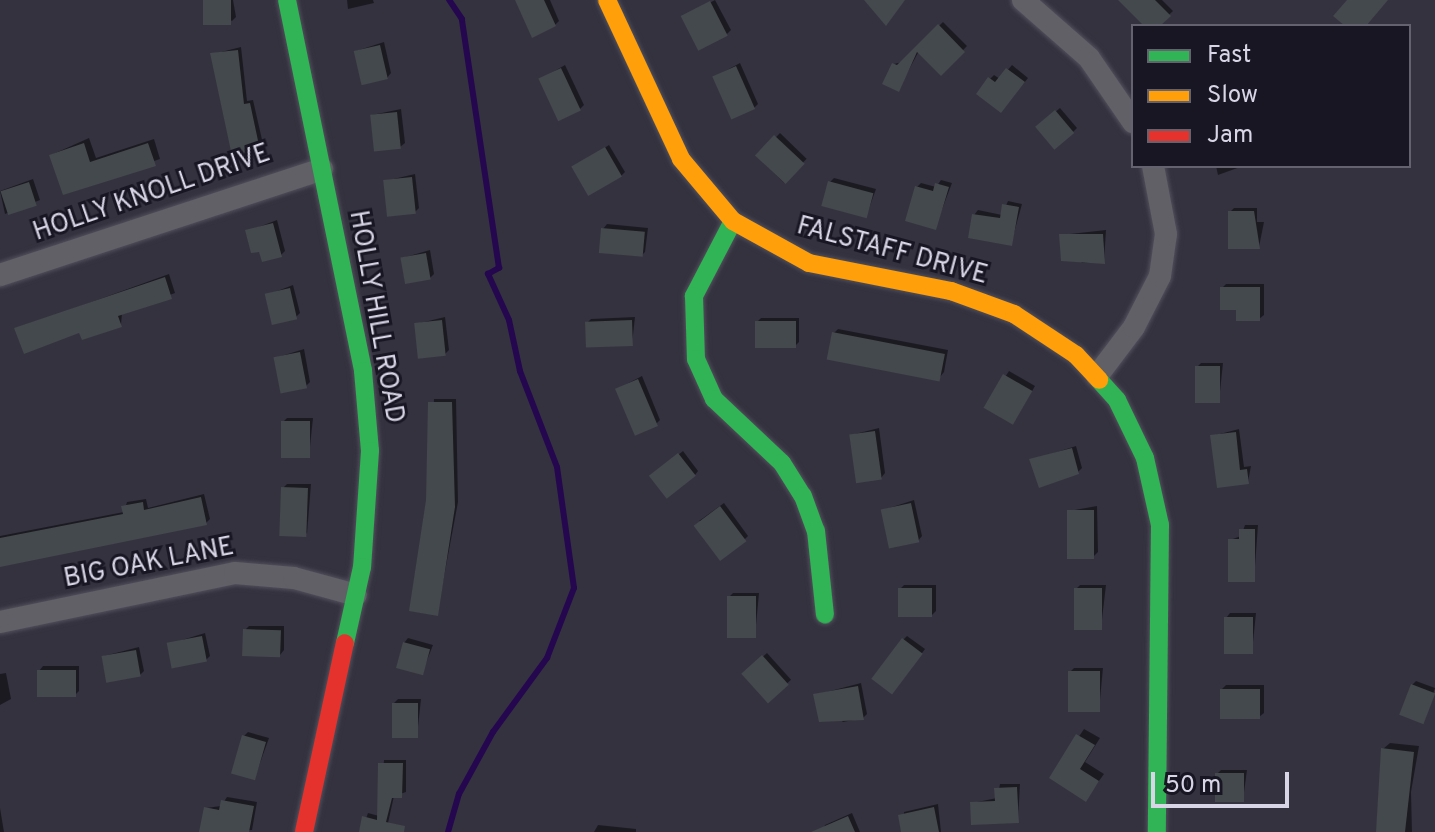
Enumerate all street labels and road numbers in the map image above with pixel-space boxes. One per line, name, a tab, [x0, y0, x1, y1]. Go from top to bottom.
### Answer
street label: HOLLY KNOLL DRIVE	[29, 139, 275, 249]
street label: HOLLY HILL ROAD	[341, 207, 409, 427]
street label: FALSTAFF DRIVE	[793, 212, 991, 292]
street label: BIG OAK LANE	[61, 532, 237, 596]

